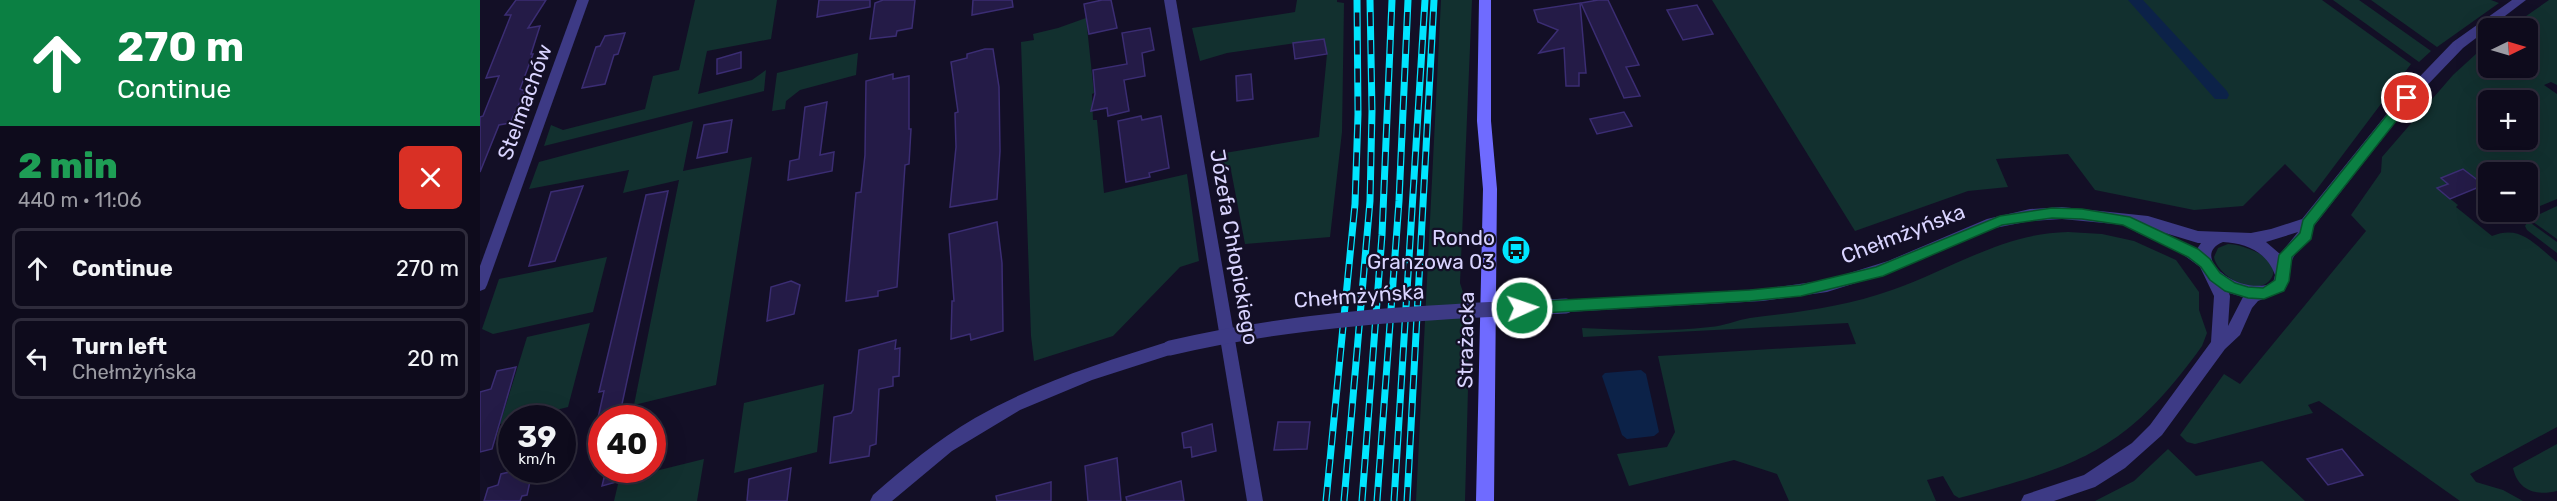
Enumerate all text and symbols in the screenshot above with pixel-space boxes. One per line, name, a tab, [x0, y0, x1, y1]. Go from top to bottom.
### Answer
north arrow	[2478, 18, 2538, 78]
map controls	[2478, 18, 2538, 222]
text: 270 m	[117, 22, 244, 72]
icon: ahead	[18, 24, 96, 102]
street label: Stelmachów	[492, 40, 557, 163]
pin	[2381, 72, 2432, 123]
text: Continue	[117, 73, 231, 105]
icon: arrive	[2390, 81, 2423, 114]
button: +	[2478, 90, 2538, 150]
text: 2 min	[18, 144, 118, 187]
button: close	[399, 146, 462, 209]
street label: Józefa Chłopickiego	[1205, 147, 1264, 347]
button: −	[2478, 162, 2538, 222]
text: 440 m · 11:06	[18, 188, 142, 212]
street label: Chełmżyńska	[1837, 198, 1968, 269]
place label: Rondo Granzowa 03	[1367, 225, 1495, 274]
bus stop icon: Rondo Granzowa 03	[1500, 234, 1532, 266]
icon: ahead	[21, 252, 54, 285]
text: Continue	[72, 255, 173, 282]
text: 270 m	[396, 255, 459, 282]
position arrow	[1490, 276, 1554, 340]
street label: Chełmżyńska	[1293, 278, 1425, 313]
street label: Strażacka	[1452, 291, 1479, 389]
text: Turn left	[72, 333, 167, 360]
icon: left	[21, 342, 54, 375]
text: 20 m	[407, 345, 459, 372]
text: Chełmżyńska	[72, 360, 197, 384]
speed limit sign: 40	[588, 405, 666, 483]
text: 39	[518, 419, 557, 455]
text: km/h	[518, 450, 556, 468]

